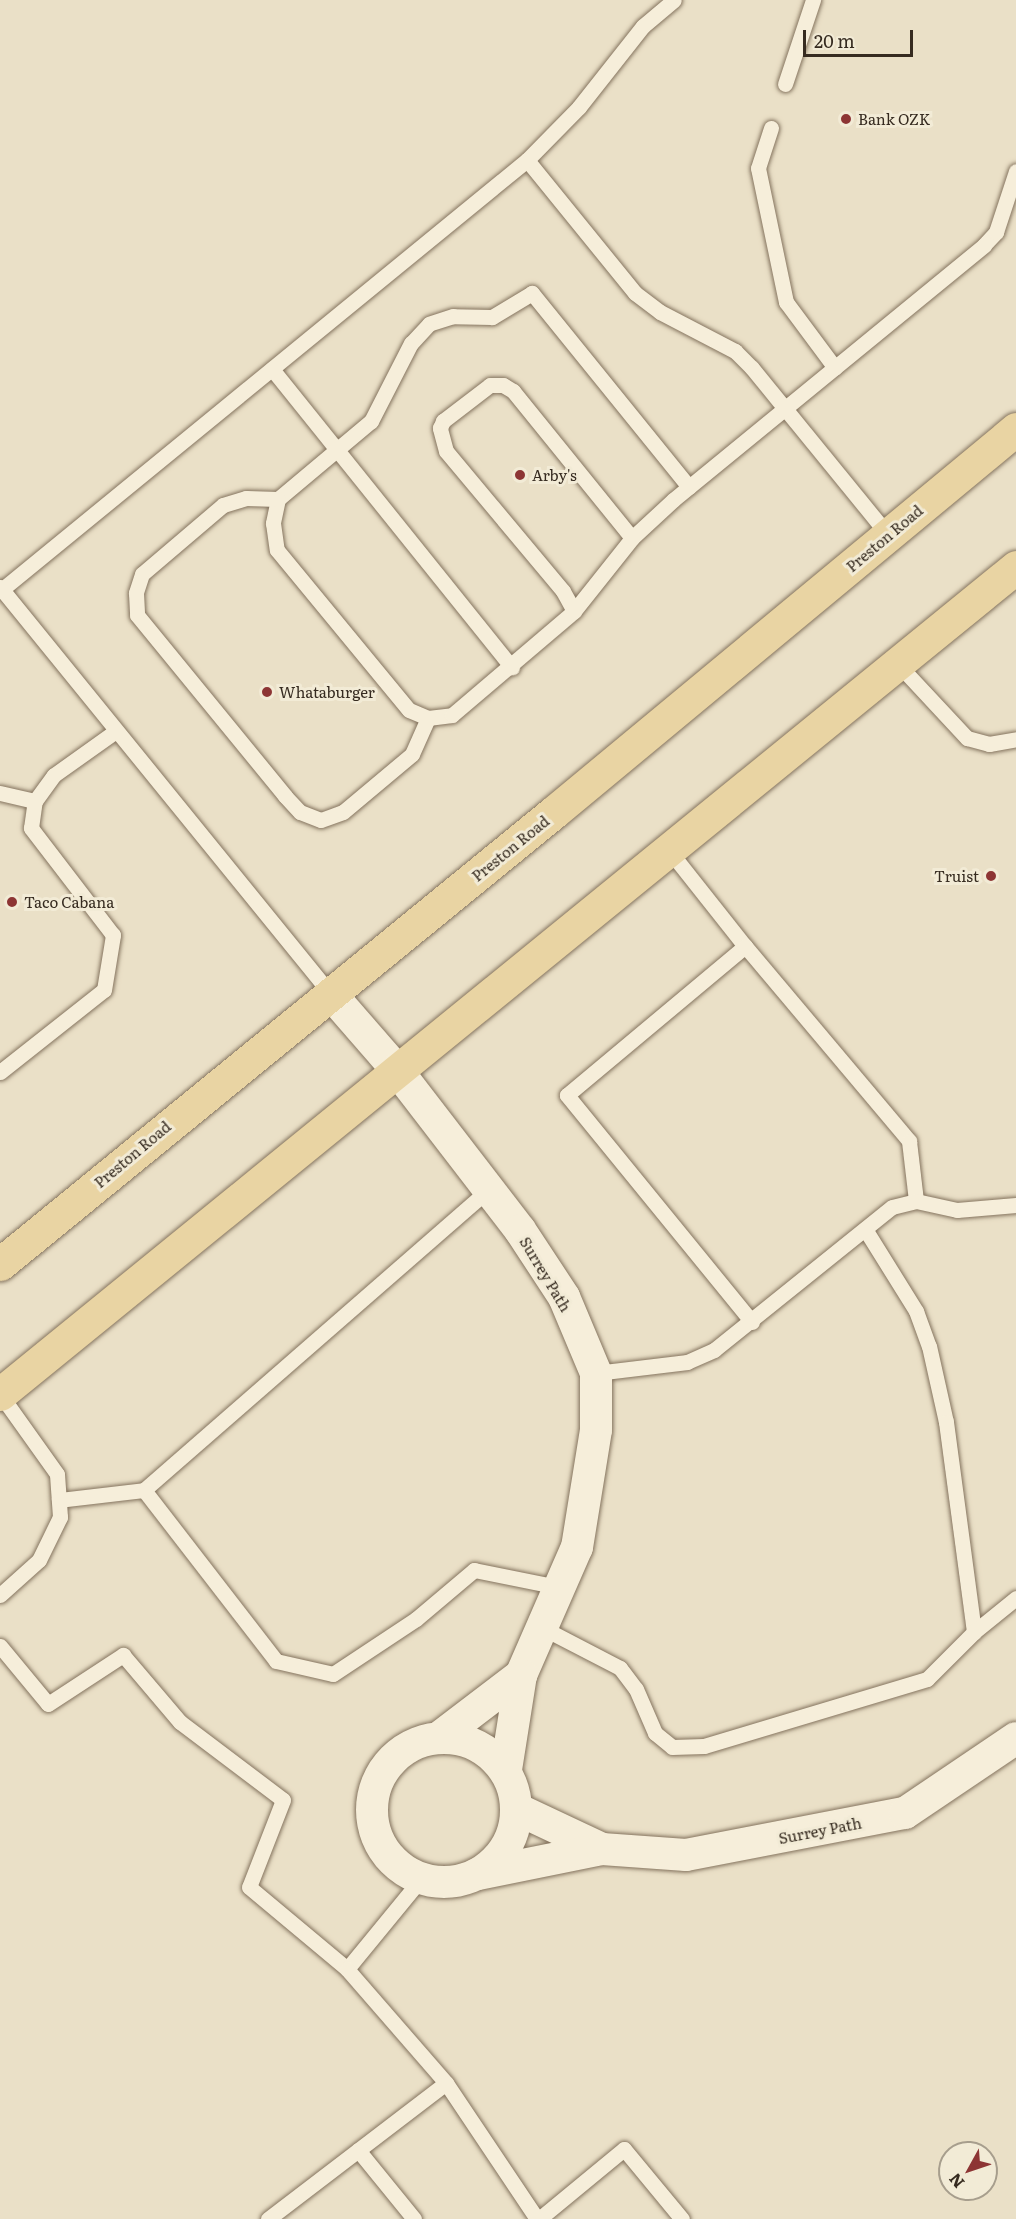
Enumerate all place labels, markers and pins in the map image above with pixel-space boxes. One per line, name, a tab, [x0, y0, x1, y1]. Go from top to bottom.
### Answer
place label: Bank OZK	[858, 110, 930, 128]
marker: Bank OZK	[839, 112, 853, 126]
place label: Arby's	[532, 466, 577, 484]
marker: Arby's	[513, 468, 527, 482]
place label: Whataburger	[279, 683, 375, 701]
marker: Whataburger	[260, 685, 274, 699]
place label: Truist	[934, 867, 979, 885]
marker: Truist	[984, 869, 998, 883]
place label: Taco Cabana	[24, 893, 114, 911]
marker: Taco Cabana	[5, 895, 19, 909]

